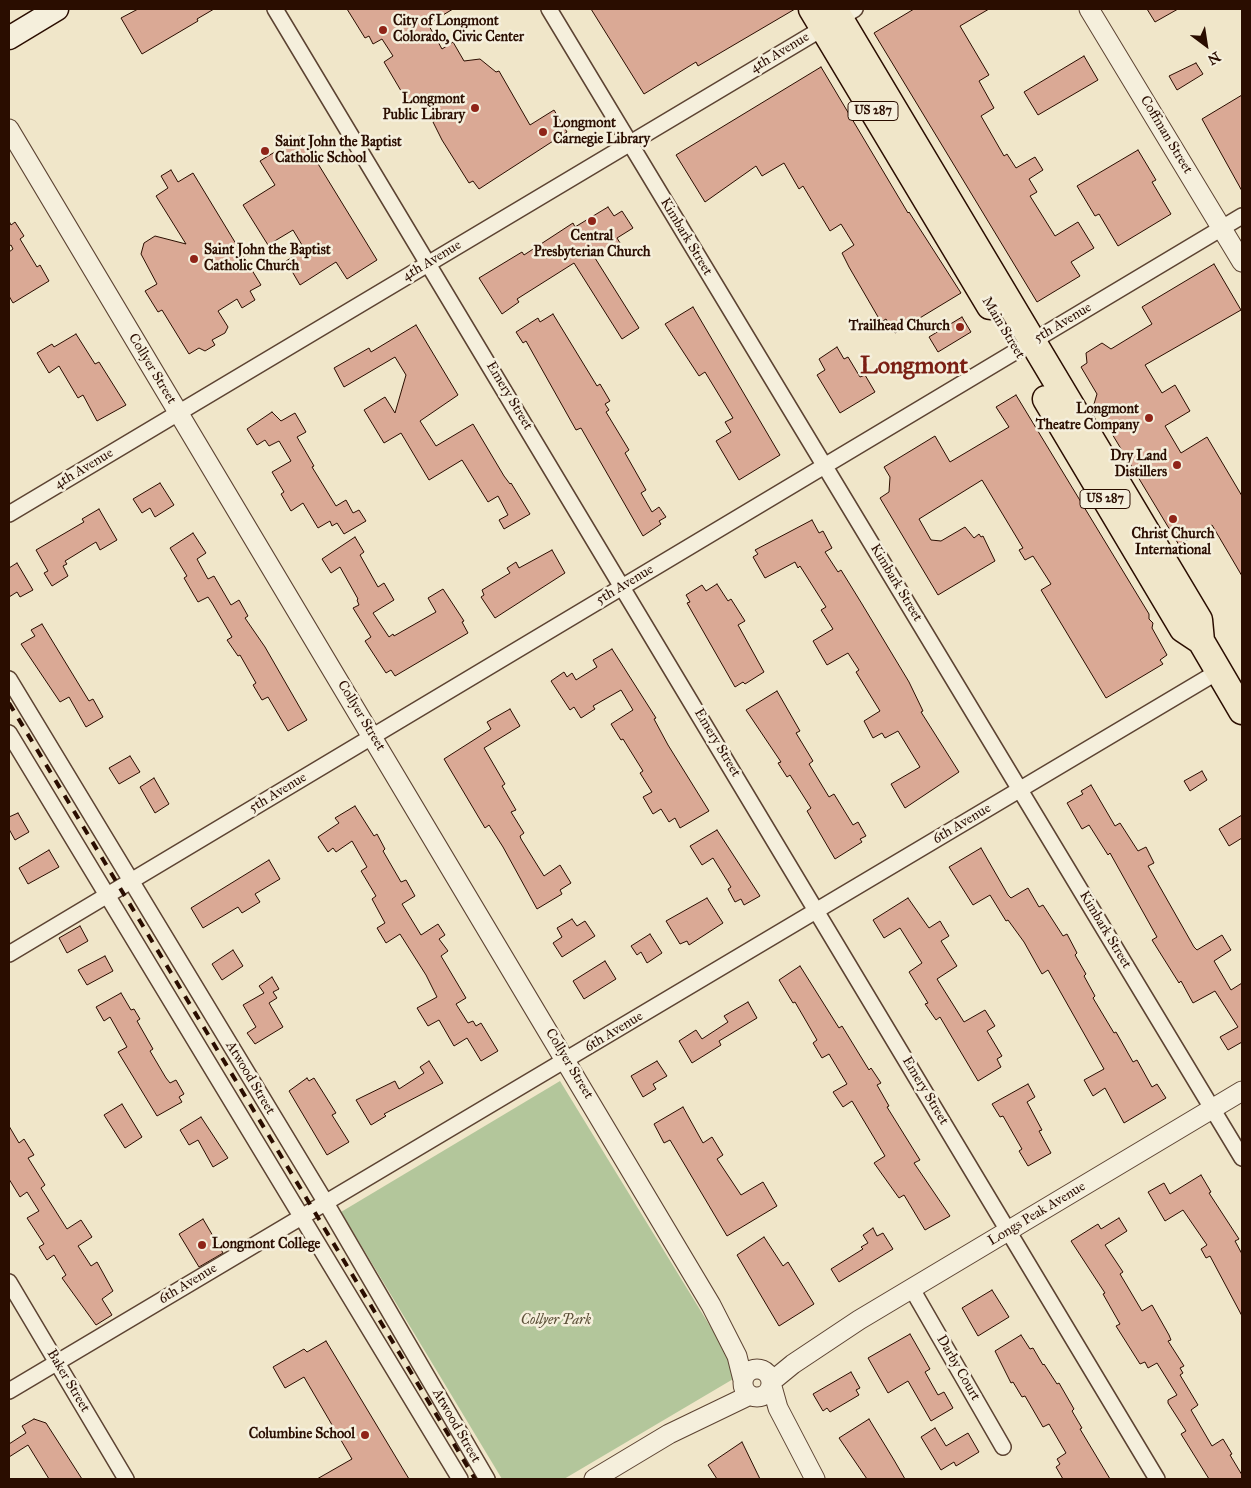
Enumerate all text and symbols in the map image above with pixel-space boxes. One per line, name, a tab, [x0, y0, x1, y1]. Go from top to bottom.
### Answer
place label: City of Longmont Colorado, Civic Center	[393, 14, 524, 46]
north arrow	[1181, 20, 1231, 70]
marker: City of Longmont Colorado, Civic Center	[377, 24, 389, 36]
street label: 4th Avenue	[748, 29, 812, 77]
text: N	[1205, 48, 1223, 69]
place label: Longmont Public Library	[382, 92, 465, 124]
street label: Coffman Street	[1136, 93, 1196, 177]
marker: Longmont Public Library	[469, 102, 481, 114]
road number: US 287	[848, 102, 898, 120]
place label: Longmont Carnegie Library	[553, 116, 650, 148]
marker: Longmont Carnegie Library	[537, 126, 549, 138]
place label: Saint John the Baptist Catholic School	[275, 135, 402, 168]
marker: Saint John the Baptist Catholic School	[259, 145, 271, 157]
street label: Kimbark Street	[656, 195, 716, 279]
marker: Central Presbyterian Church	[586, 215, 598, 227]
place label: Central Presbyterian Church	[533, 229, 651, 262]
street label: 4th Avenue	[400, 237, 464, 285]
place label: Saint John the Baptist Catholic Church	[204, 243, 331, 276]
marker: Saint John the Baptist Catholic Church	[188, 253, 200, 265]
street label: Main Street	[978, 294, 1028, 362]
street label: 5th Avenue	[1031, 299, 1095, 347]
place label: Trailhead Church	[849, 319, 950, 335]
marker: Trailhead Church	[954, 321, 966, 333]
street label: Collyer Street	[124, 331, 180, 407]
district label: Longmont	[860, 353, 968, 381]
street label: Emery Street	[482, 359, 536, 433]
place label: Longmont Theatre Company	[1036, 402, 1139, 434]
marker: Longmont Theatre Company	[1143, 412, 1155, 424]
street label: 4th Avenue	[52, 445, 116, 493]
place label: Dry Land Distillers	[1110, 449, 1167, 482]
marker: Dry Land Distillers	[1171, 459, 1183, 471]
road number: US 287	[1080, 489, 1130, 508]
marker: Christ Church International	[1167, 513, 1179, 525]
place label: Christ Church International	[1131, 527, 1215, 560]
street label: Kimbark Street	[866, 541, 926, 625]
street label: 5th Avenue	[593, 561, 657, 609]
street label: Collyer Street	[333, 678, 389, 754]
street label: Emery Street	[690, 706, 744, 780]
street label: 5th Avenue	[246, 769, 310, 817]
street label: 6th Avenue	[930, 800, 994, 848]
street label: Kimbark Street	[1075, 888, 1135, 972]
street label: 6th Avenue	[582, 1008, 646, 1056]
street label: Collyer Street	[541, 1026, 597, 1102]
street label: Atwood Street	[222, 1038, 278, 1118]
street label: Emery Street	[898, 1054, 952, 1128]
street label: Longs Peak Avenue	[985, 1178, 1089, 1250]
place label: Longmont College	[212, 1237, 320, 1253]
marker: Longmont College	[196, 1239, 208, 1251]
street label: 6th Avenue	[156, 1260, 220, 1308]
park label: Collyer Park	[521, 1313, 591, 1329]
street label: Darby Court	[933, 1332, 983, 1404]
street label: Baker Street	[43, 1346, 93, 1416]
street label: Atwood Street	[428, 1386, 484, 1466]
place label: Columbine School	[249, 1427, 355, 1443]
marker: Columbine School	[359, 1429, 371, 1441]

